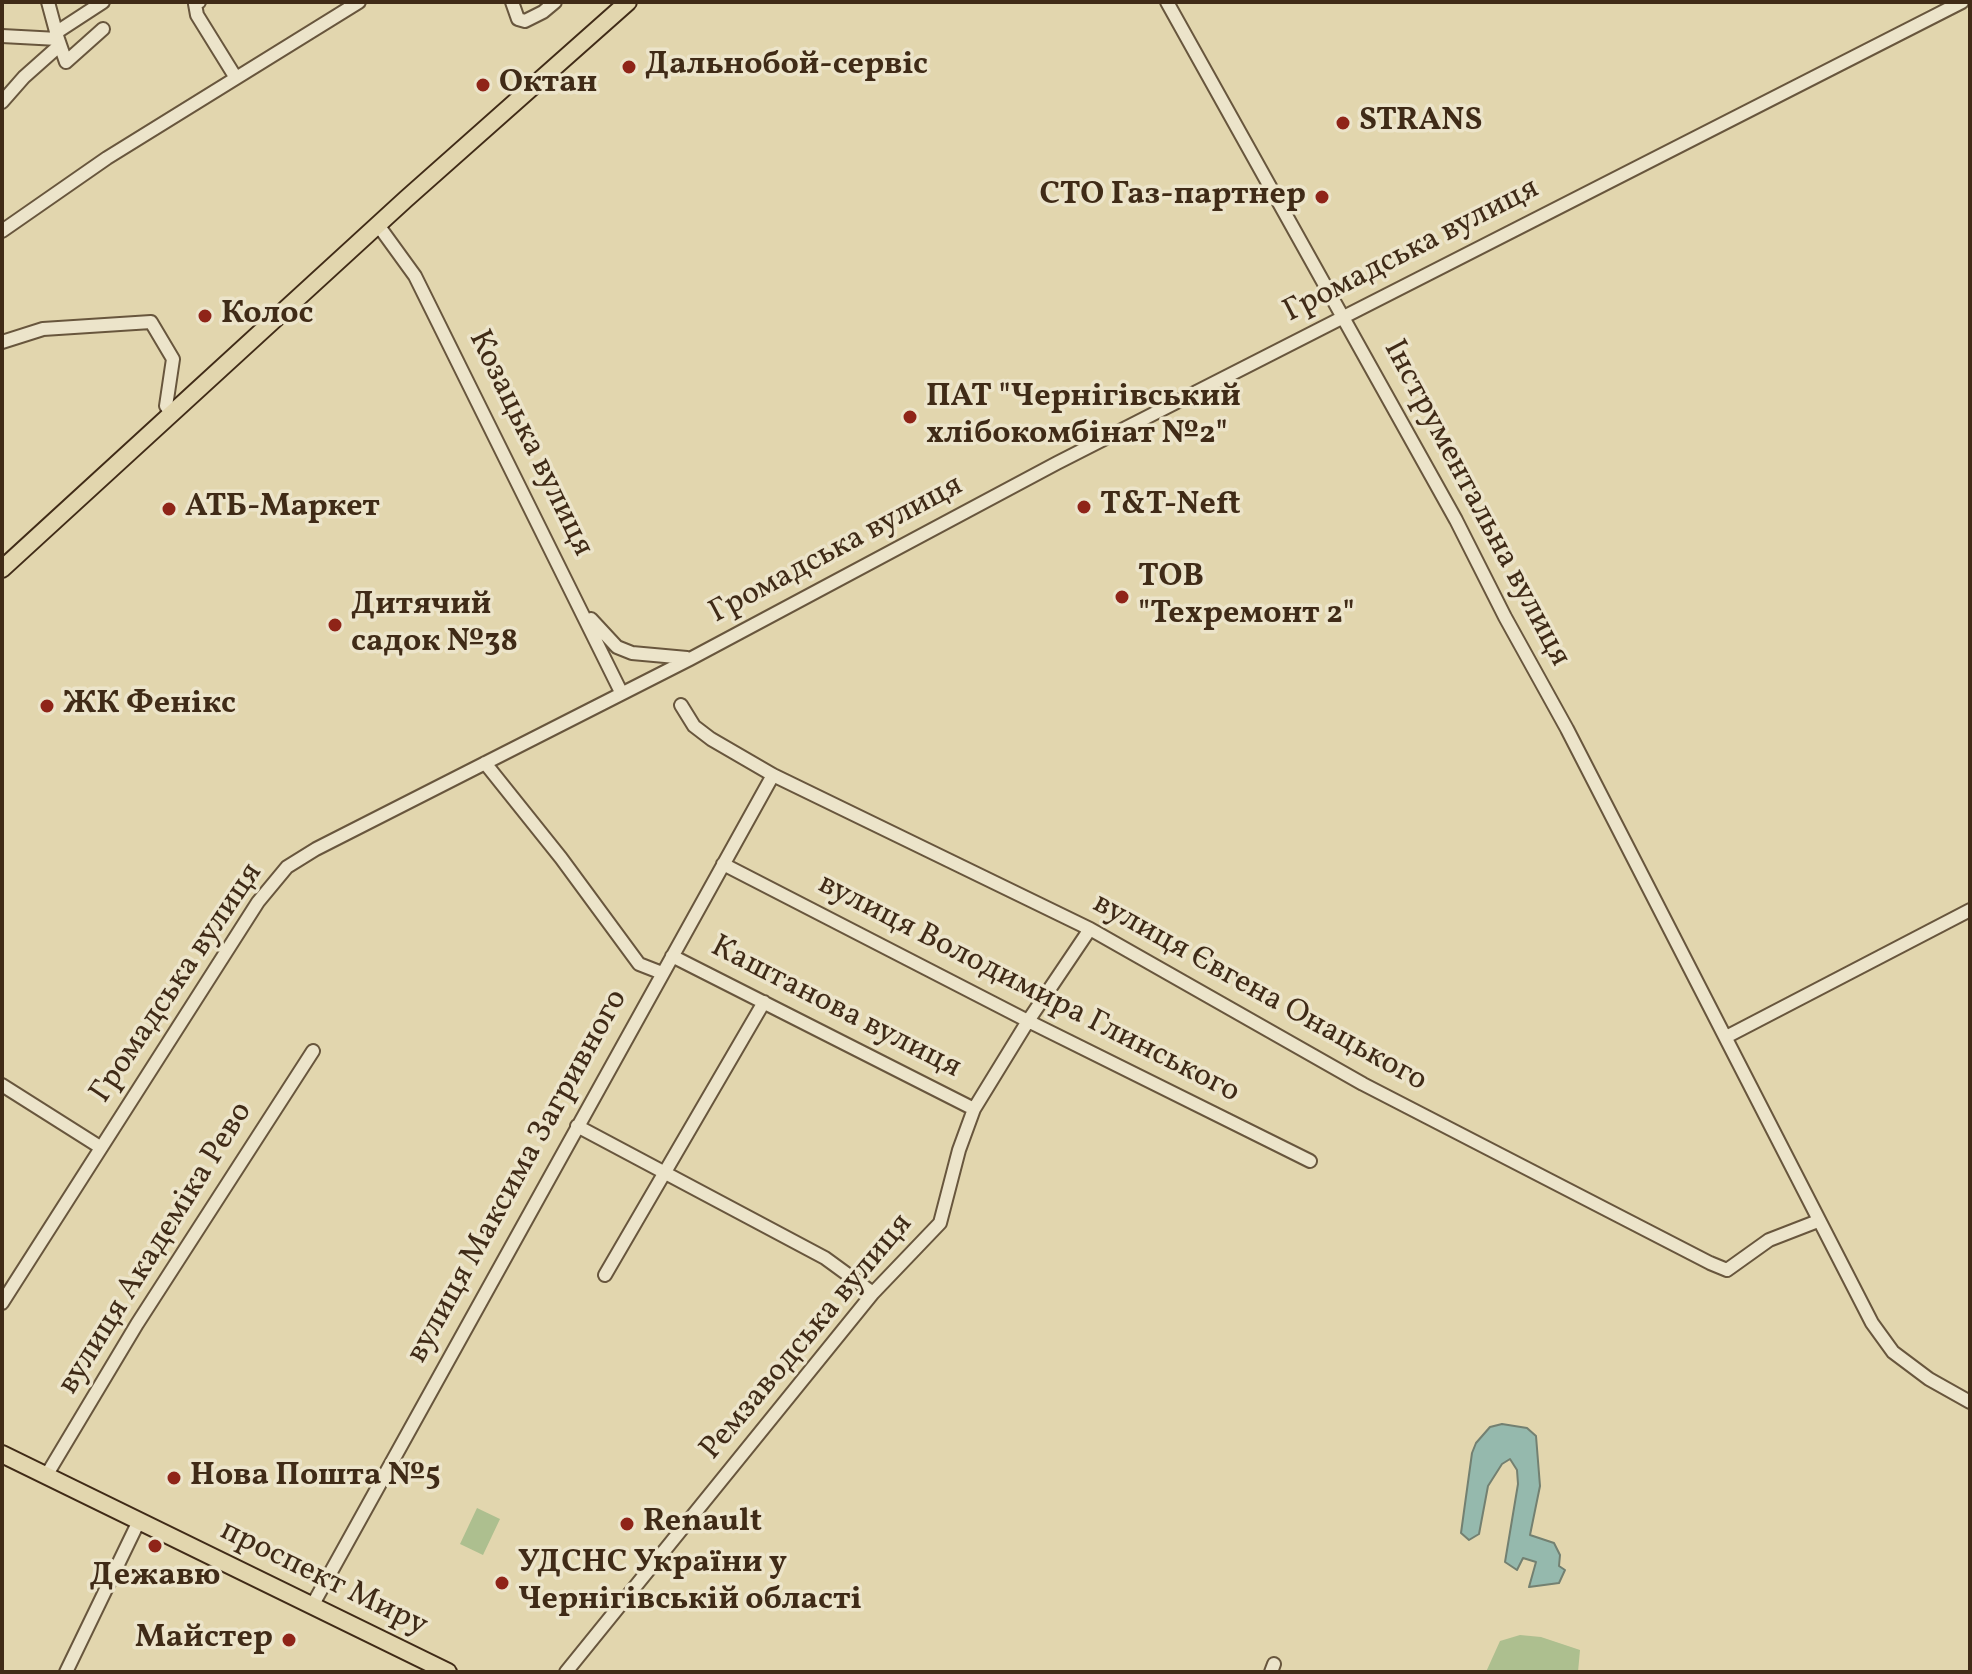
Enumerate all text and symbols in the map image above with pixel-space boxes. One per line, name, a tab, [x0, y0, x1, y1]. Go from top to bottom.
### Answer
place label: Дальнобой-сервіс	[645, 48, 928, 86]
marker: Дальнобой-сервіс	[620, 58, 638, 76]
place label: Октан	[499, 66, 597, 104]
marker: Октан	[474, 76, 492, 94]
place label: STRANS	[1359, 104, 1482, 142]
marker: STRANS	[1334, 114, 1352, 132]
street label: Громадська вулиця	[1278, 171, 1546, 333]
place label: СТО Газ-партнер	[1039, 178, 1306, 216]
marker: СТО Газ-партнер	[1313, 188, 1331, 206]
place label: Колос	[221, 297, 314, 335]
marker: Колос	[196, 307, 214, 325]
street label: Козацька вулиця	[458, 325, 600, 563]
street label: Інструментальна вулиця	[1373, 334, 1577, 674]
place label: ПАТ "Чернігівський хлібокомбінат №2"	[926, 380, 1241, 455]
marker: ПАТ "Чернігівський хлібокомбінат №2"	[901, 408, 919, 426]
street label: Громадська вулиця	[704, 468, 970, 634]
place label: T&T-Neft	[1100, 488, 1240, 526]
place label: АТБ-Маркет	[185, 490, 380, 528]
marker: T&T-Neft	[1075, 498, 1093, 516]
marker: АТБ-Маркет	[160, 500, 178, 518]
place label: ТОВ "Техремонт 2"	[1138, 560, 1355, 635]
place label: Дитячий садок №38	[351, 588, 518, 663]
marker: ТОВ "Техремонт 2"	[1113, 588, 1131, 606]
marker: Дитячий садок №38	[326, 616, 344, 634]
place label: ЖК Фенікс	[63, 687, 236, 725]
marker: ЖК Фенікс	[38, 697, 56, 715]
street label: Громадська вулиця	[83, 857, 273, 1111]
street label: вулиця Володимира Глинського	[811, 867, 1245, 1113]
street label: вулиця Євгена Онацького	[1085, 886, 1433, 1102]
street label: Каштанова вулиця	[703, 929, 967, 1089]
street label: вулиця Максима Загривного	[400, 984, 638, 1370]
street label: вулиця Академіка Рево	[51, 1096, 263, 1402]
street label: Ремзаводська вулиця	[694, 1207, 922, 1469]
place label: Нова Пошта №5	[190, 1459, 441, 1497]
marker: Нова Пошта №5	[165, 1469, 183, 1487]
place label: Renault	[643, 1505, 762, 1543]
street label: проспект Миру	[213, 1513, 433, 1647]
marker: Renault	[618, 1515, 636, 1533]
marker: Дежавю	[146, 1537, 164, 1555]
place label: УДСНС України у Чернігівській області	[518, 1546, 862, 1621]
place label: Дежавю	[90, 1559, 220, 1597]
marker: УДСНС України у Чернігівській області	[493, 1574, 511, 1592]
place label: Майстер	[135, 1621, 273, 1659]
marker: Майстер	[280, 1631, 298, 1649]

